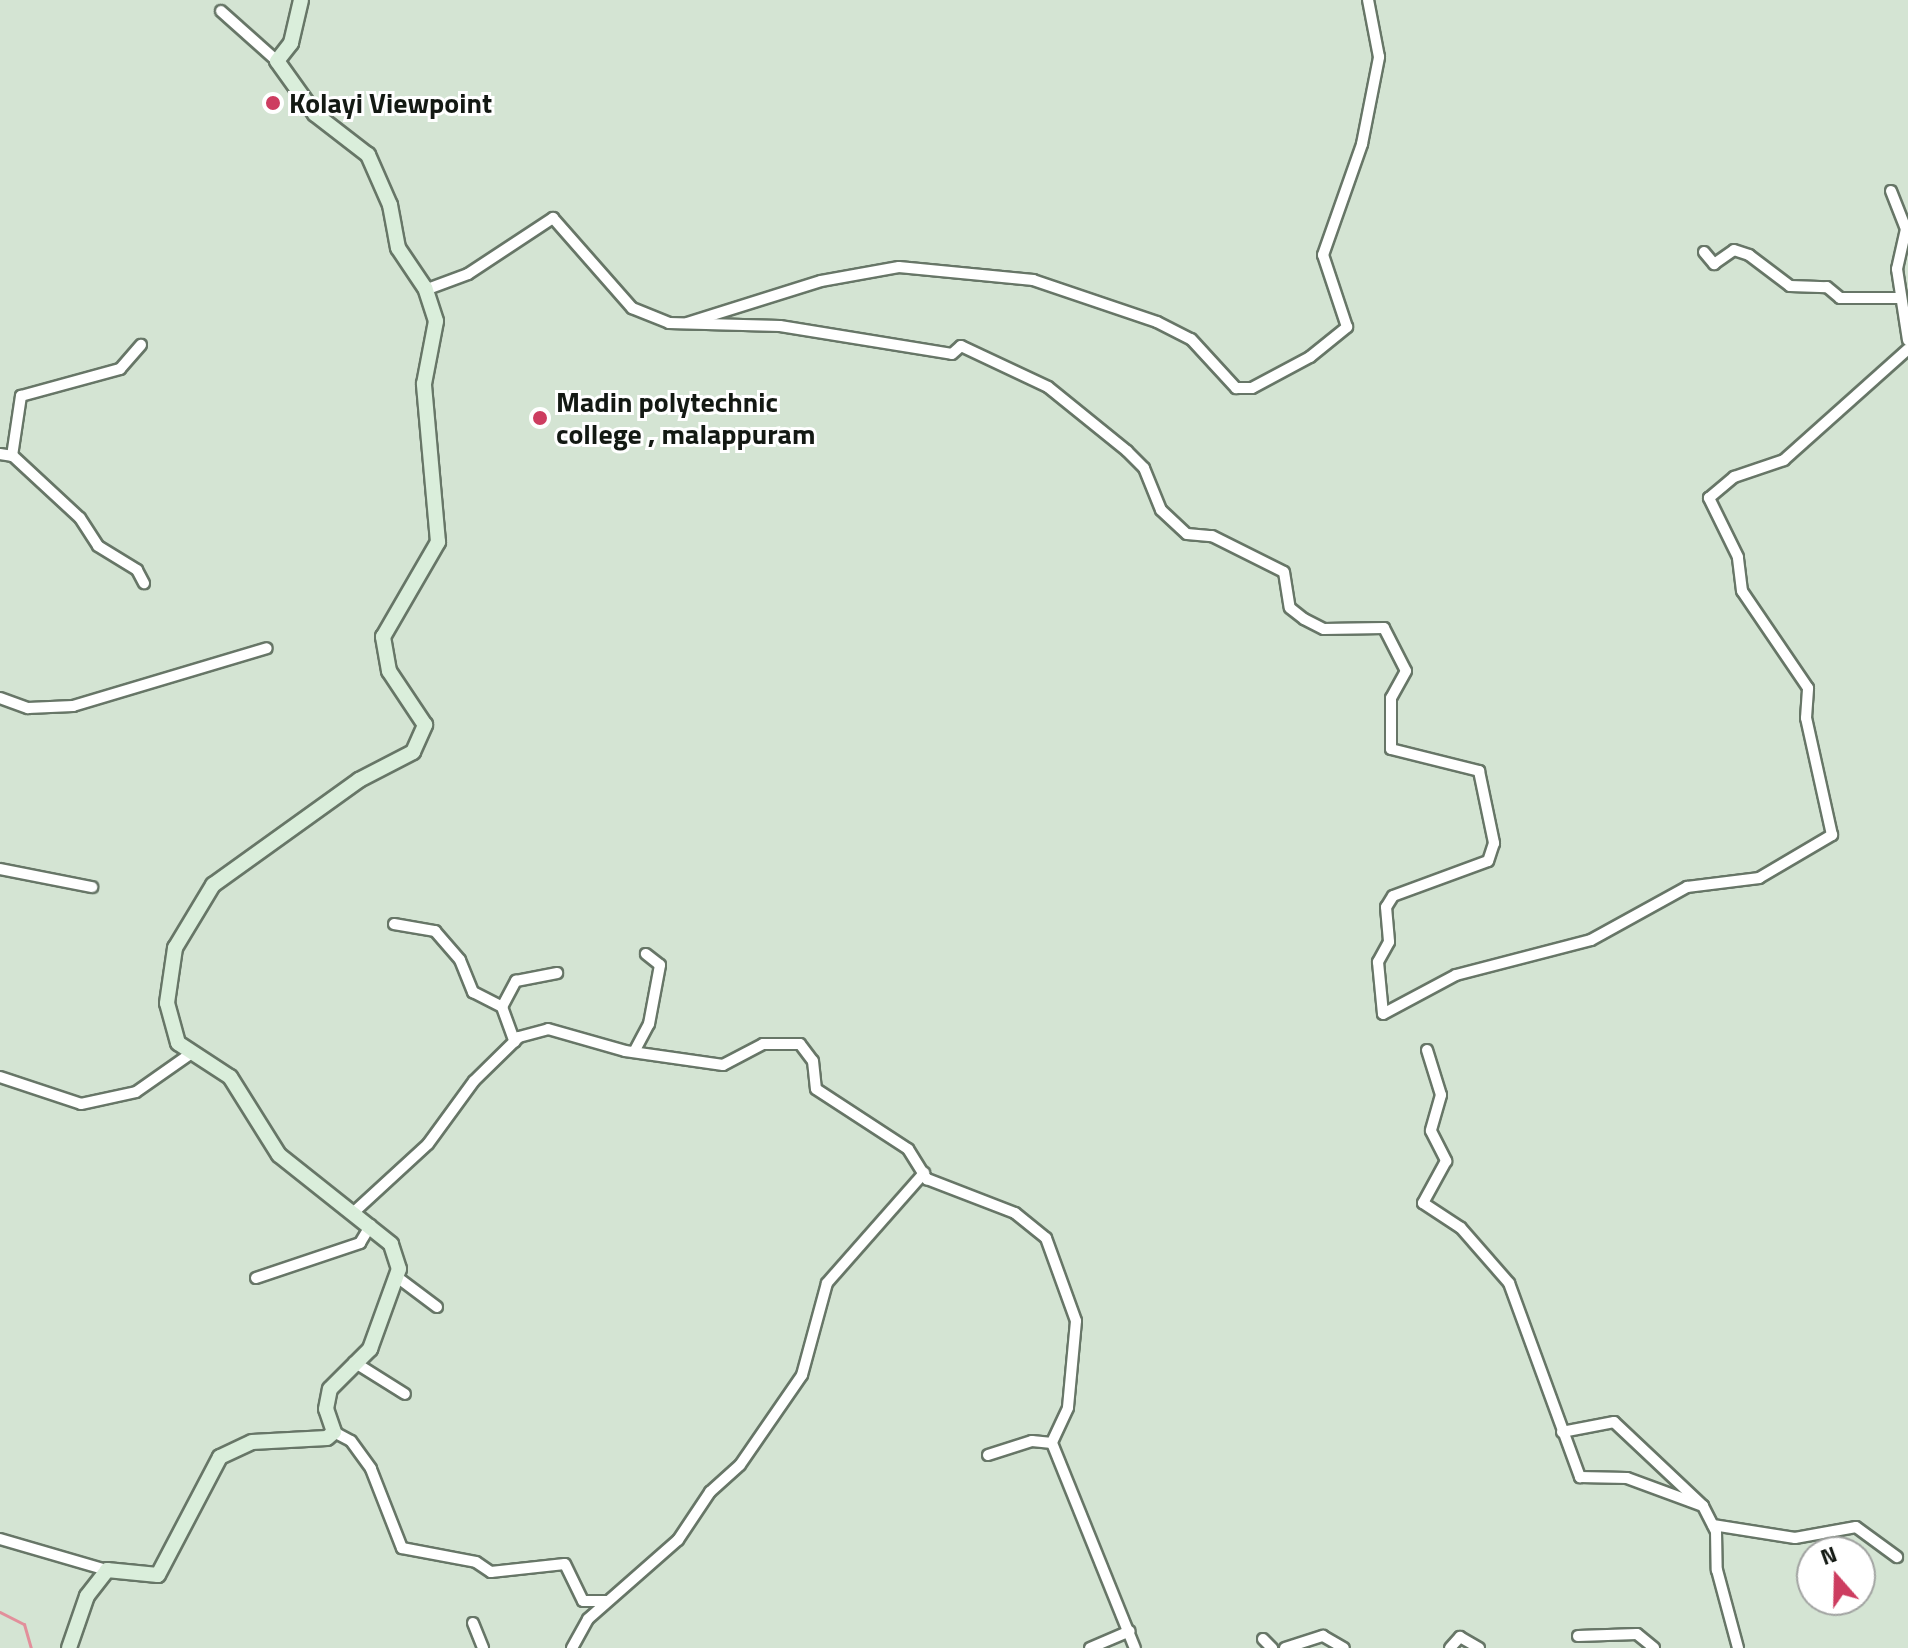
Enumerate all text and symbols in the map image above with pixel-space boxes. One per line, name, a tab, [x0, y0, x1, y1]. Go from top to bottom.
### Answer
place label: Kolayi Viewpoint	[289, 86, 492, 120]
marker: Kolayi Viewpoint	[264, 94, 282, 112]
place label: Madin polytechnic college , malappuram	[556, 385, 815, 451]
marker: Madin polytechnic college , malappuram	[531, 409, 549, 427]
north arrow	[1796, 1536, 1876, 1616]
text: N	[1815, 1537, 1841, 1574]

